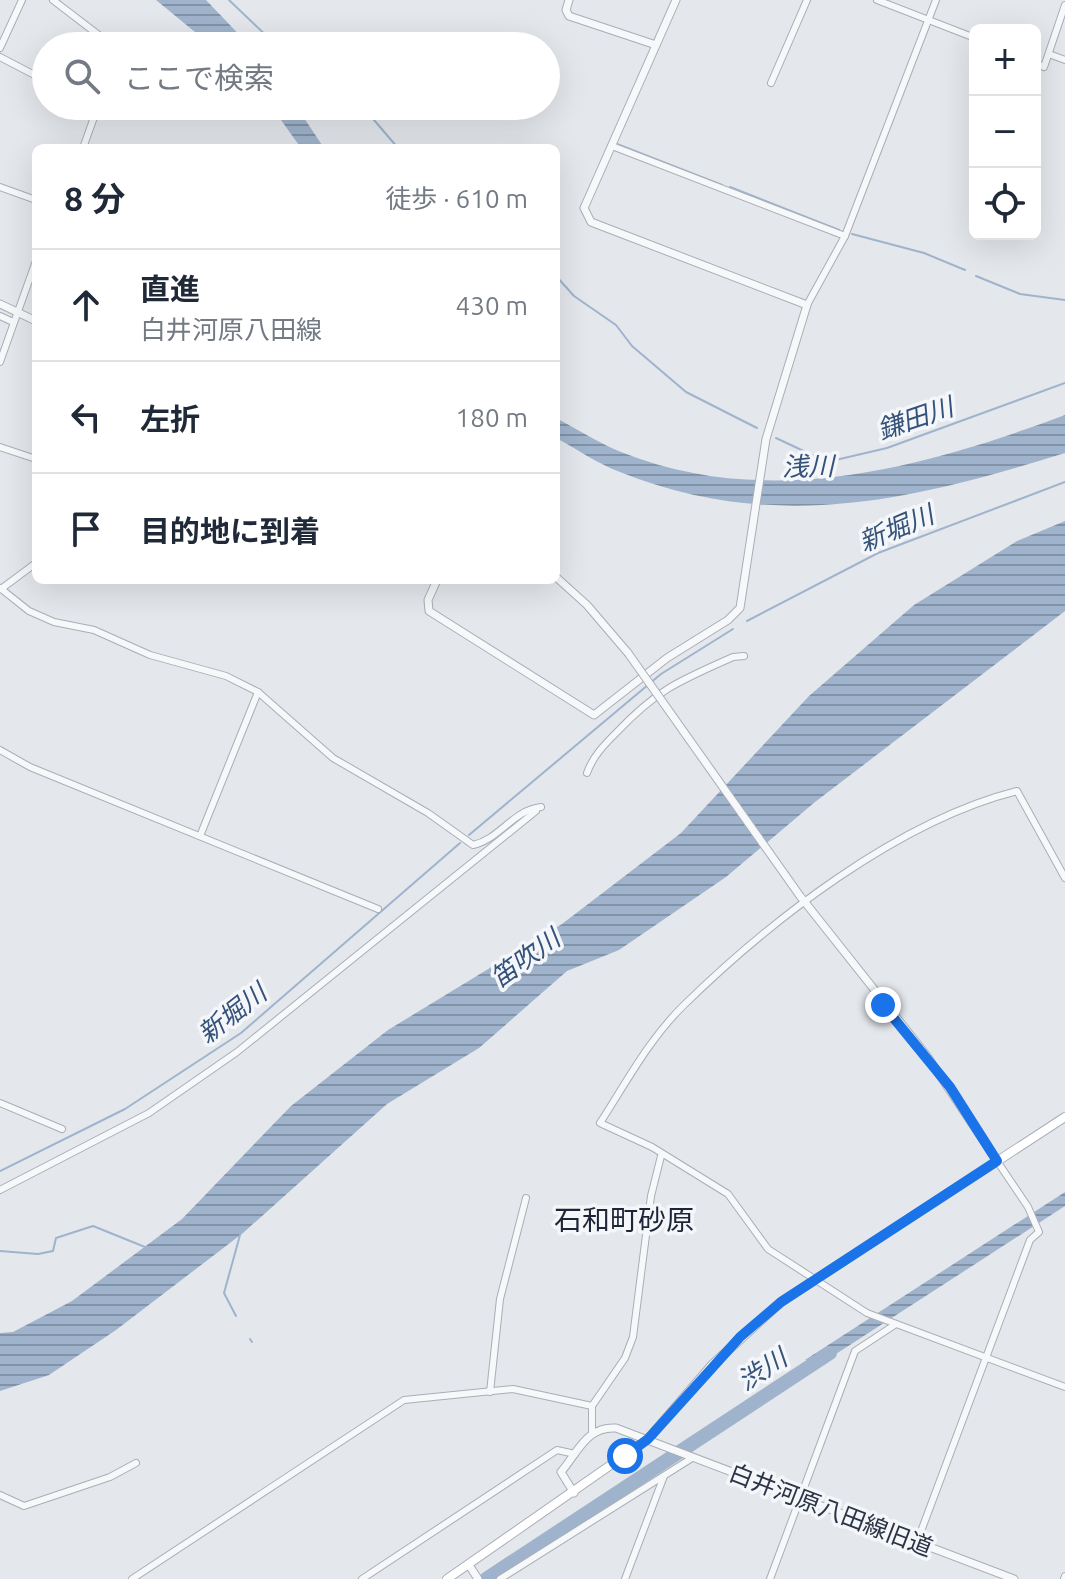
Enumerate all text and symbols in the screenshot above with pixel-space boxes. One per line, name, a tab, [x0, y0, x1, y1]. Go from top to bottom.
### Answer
map controls	[969, 24, 1041, 240]
button: +	[969, 24, 1041, 96]
search box	[32, 32, 560, 120]
icon: search	[60, 54, 104, 98]
text: ここで検索	[124, 61, 274, 95]
button: −	[969, 96, 1041, 168]
button: locate	[969, 168, 1041, 240]
text: 8 分	[64, 179, 125, 217]
text: 徒歩 · 610 m	[385, 184, 528, 213]
text: 直進	[140, 272, 200, 306]
icon: ahead	[64, 283, 108, 327]
text: 430 m	[456, 291, 528, 320]
text: 白井河原八田線	[140, 315, 322, 344]
water label: 鎌田川	[873, 391, 959, 444]
icon: left	[64, 395, 108, 439]
text: 左折	[140, 402, 200, 436]
text: 180 m	[456, 403, 528, 432]
water label: 浅川	[782, 451, 837, 481]
water label: 新堀川	[854, 498, 940, 557]
icon: arrive	[64, 507, 108, 551]
text: 目的地に到着	[140, 514, 320, 548]
water label: 笛吹川	[485, 922, 567, 993]
water label: 新堀川	[192, 976, 274, 1048]
route end	[865, 987, 901, 1023]
district label: 石和町砂原	[554, 1204, 694, 1235]
water label: 渋川	[732, 1341, 794, 1395]
route start	[607, 1438, 643, 1474]
street label: 白井河原八田線旧道	[725, 1459, 937, 1561]

